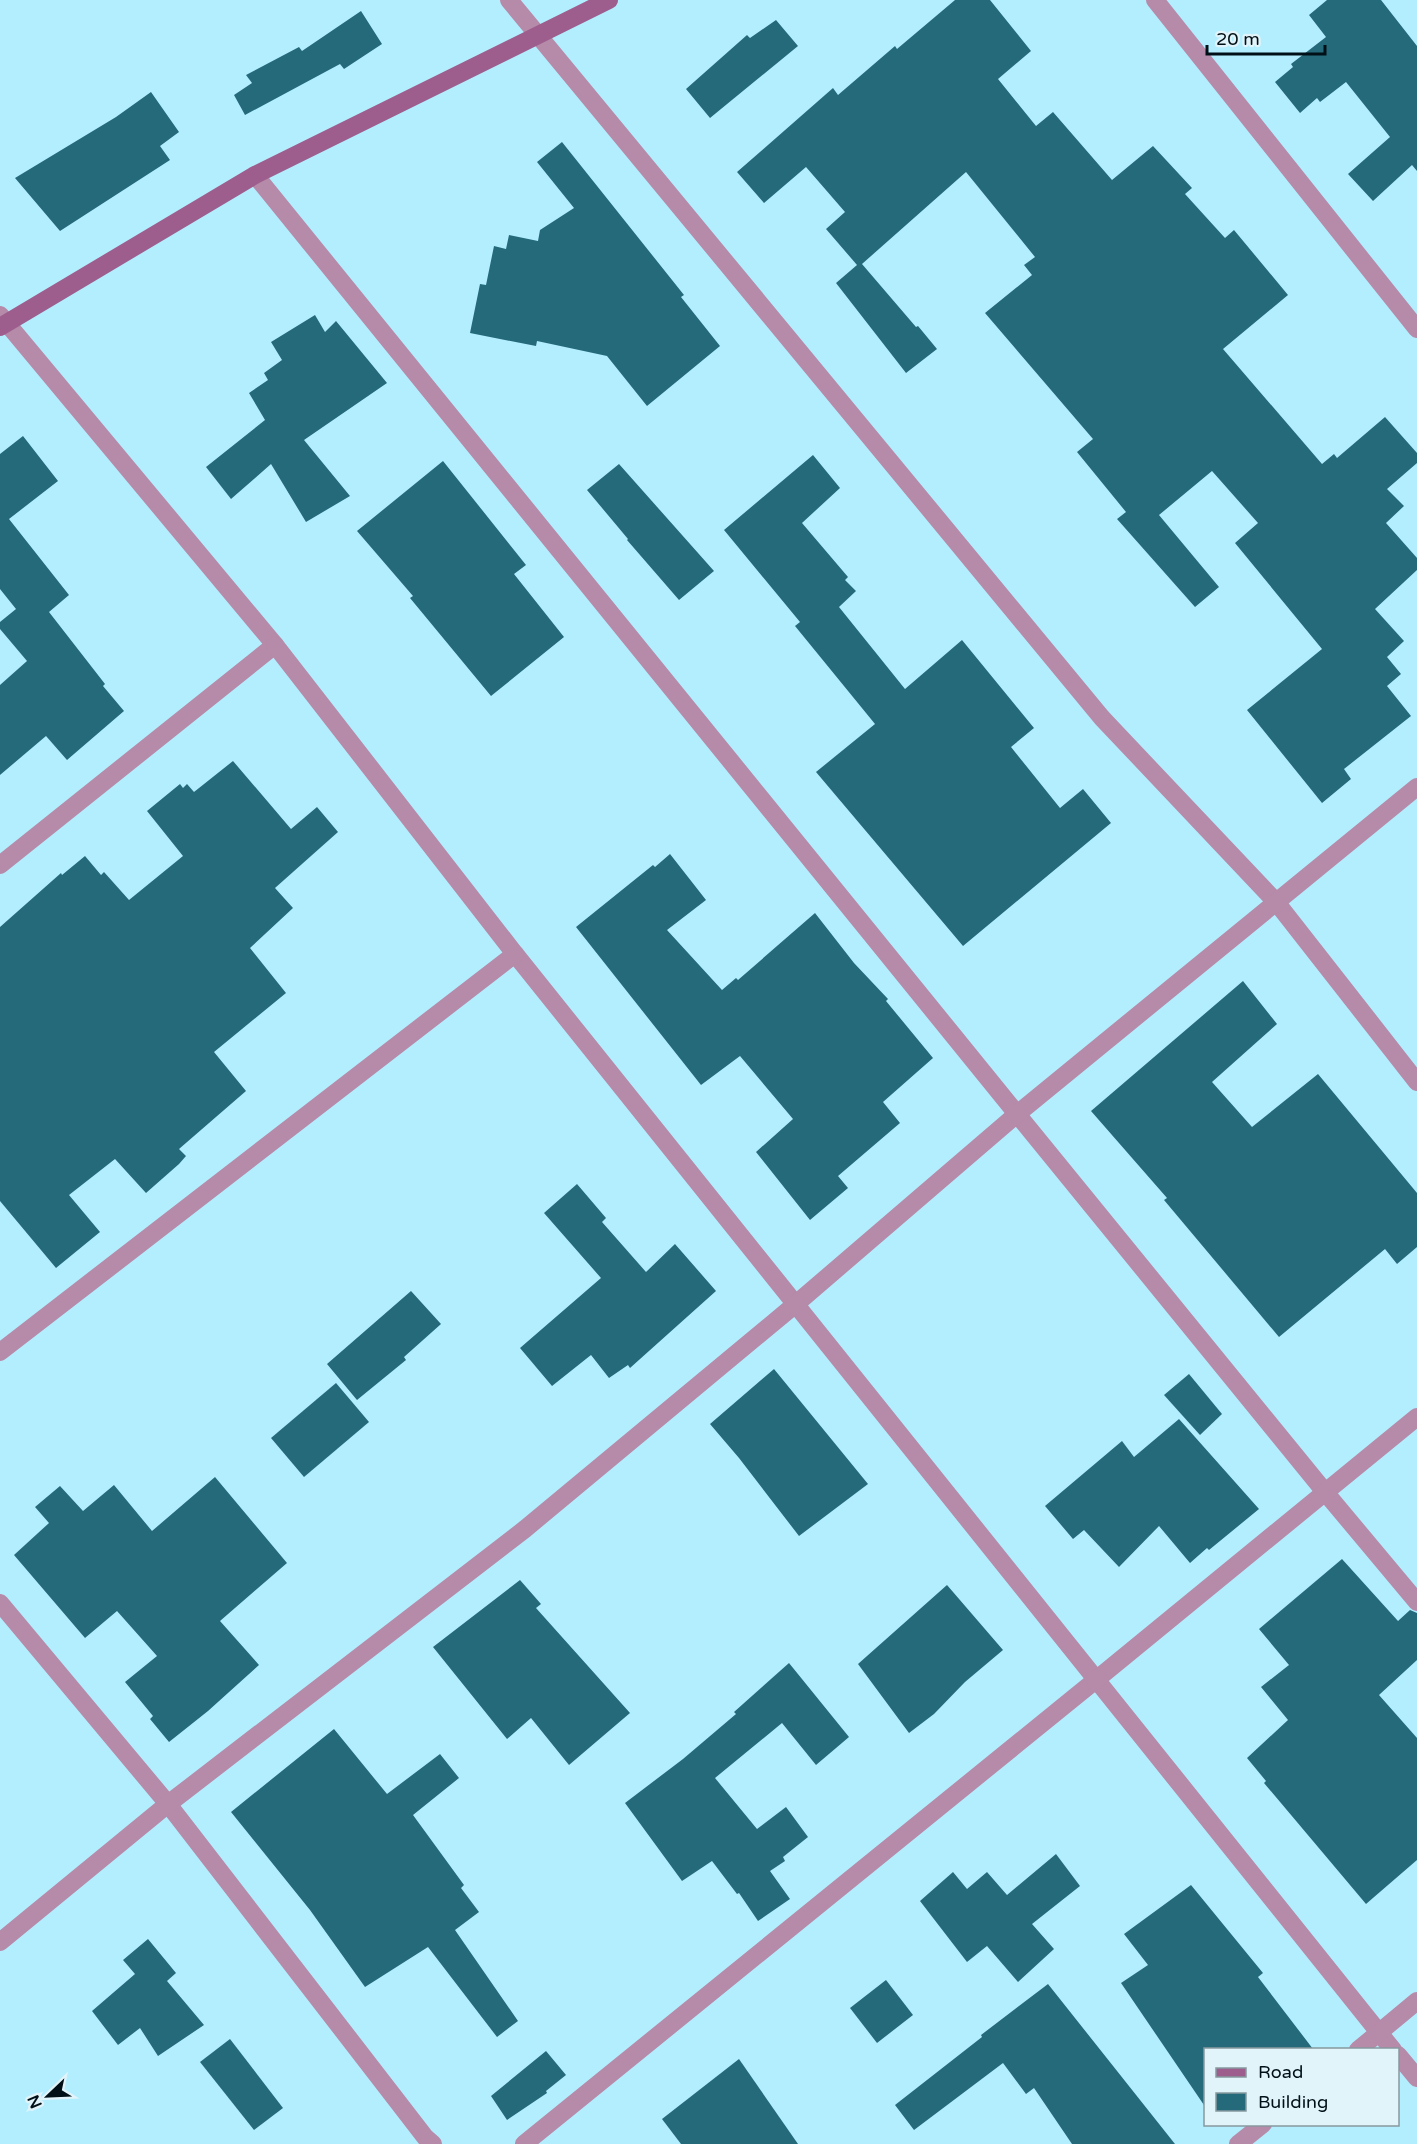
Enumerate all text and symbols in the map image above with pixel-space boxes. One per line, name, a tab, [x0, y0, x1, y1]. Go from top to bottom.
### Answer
scale bar	[1207, 18, 1326, 56]
text: 20 m	[1216, 28, 1260, 50]
legend	[1204, 2048, 1399, 2126]
text: Road	[1258, 2061, 1303, 2083]
north arrow	[18, 2066, 78, 2126]
text: Building	[1258, 2091, 1328, 2113]
text: N	[23, 2092, 47, 2111]

